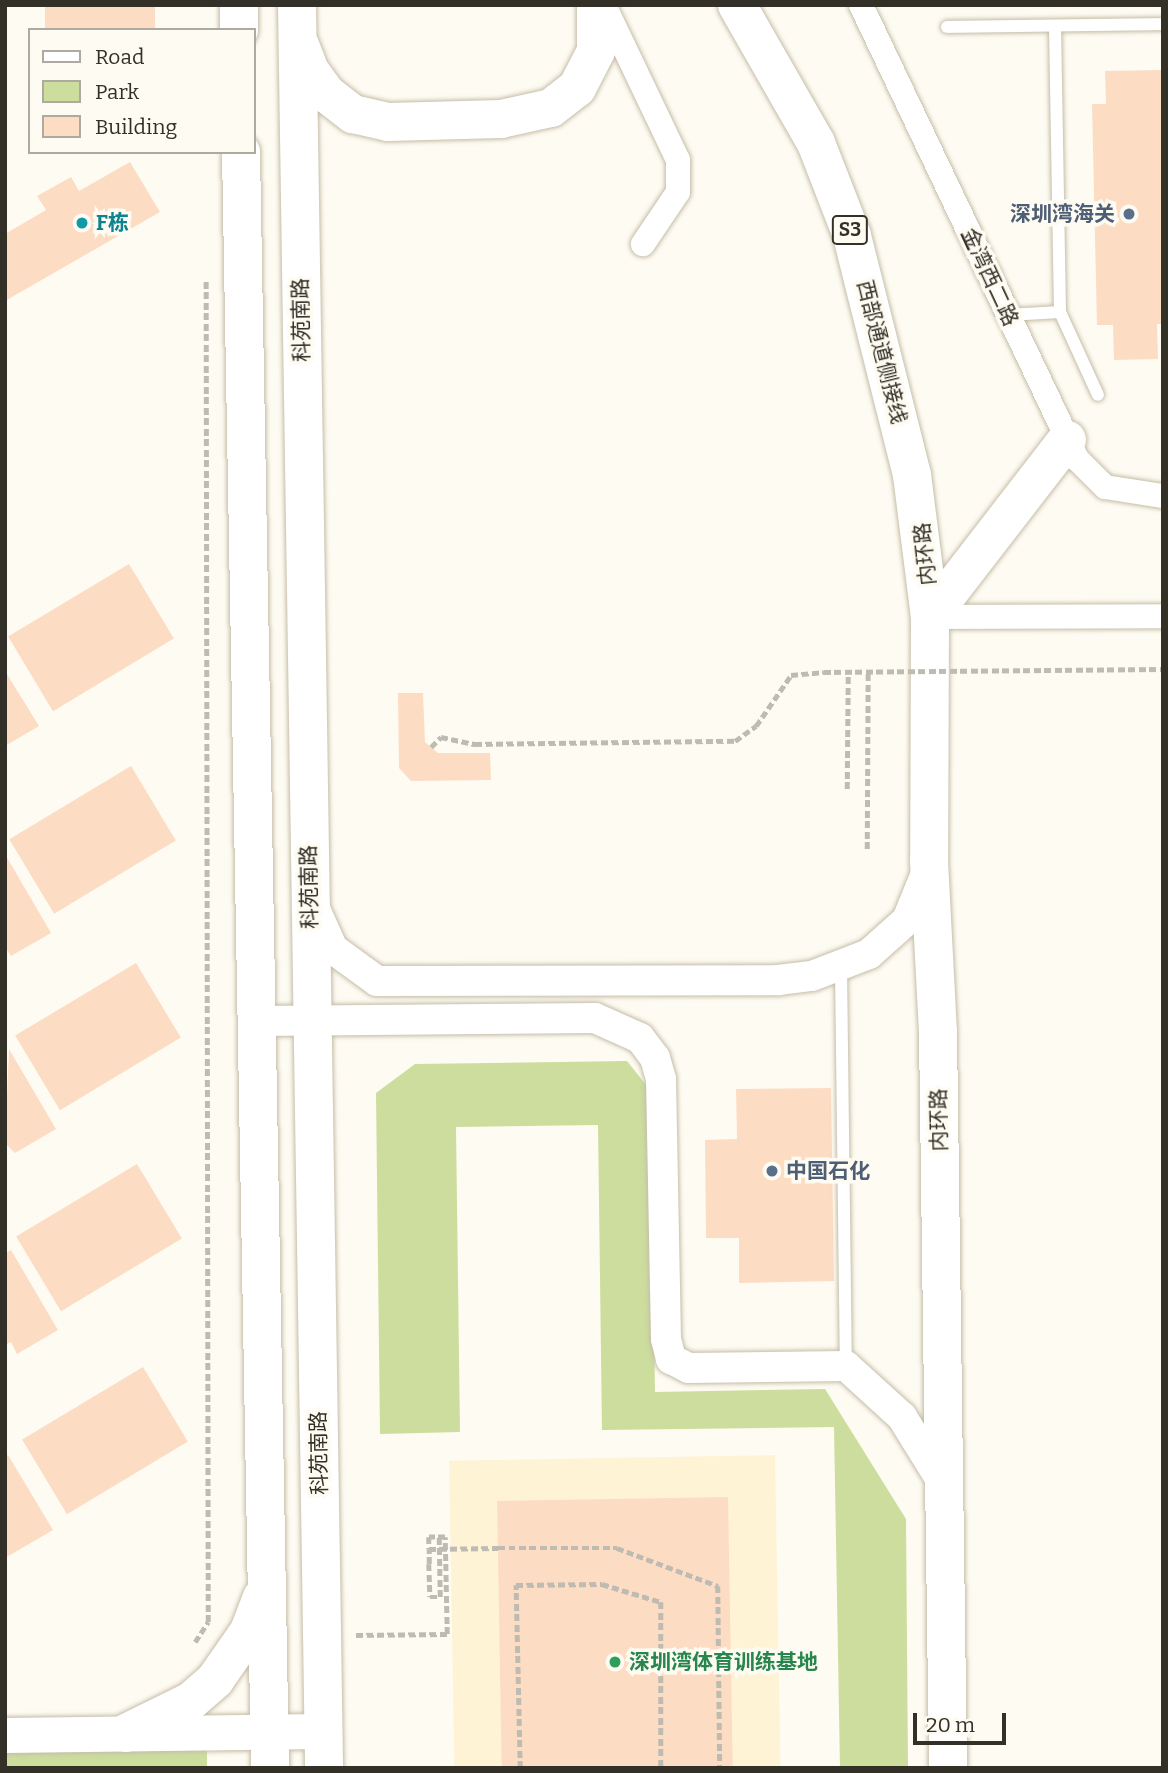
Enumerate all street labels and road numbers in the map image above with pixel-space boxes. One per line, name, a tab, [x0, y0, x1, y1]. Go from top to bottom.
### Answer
road number: S3	[831, 214, 869, 246]
street label: 金湾西二路	[956, 224, 1024, 330]
street label: 科苑南路	[288, 278, 314, 362]
street label: 西部通道侧接线	[852, 278, 912, 426]
street label: 内环路	[909, 521, 941, 587]
street label: 科苑南路	[296, 845, 322, 929]
street label: 内环路	[926, 1088, 952, 1152]
street label: 科苑南路	[306, 1411, 332, 1495]

